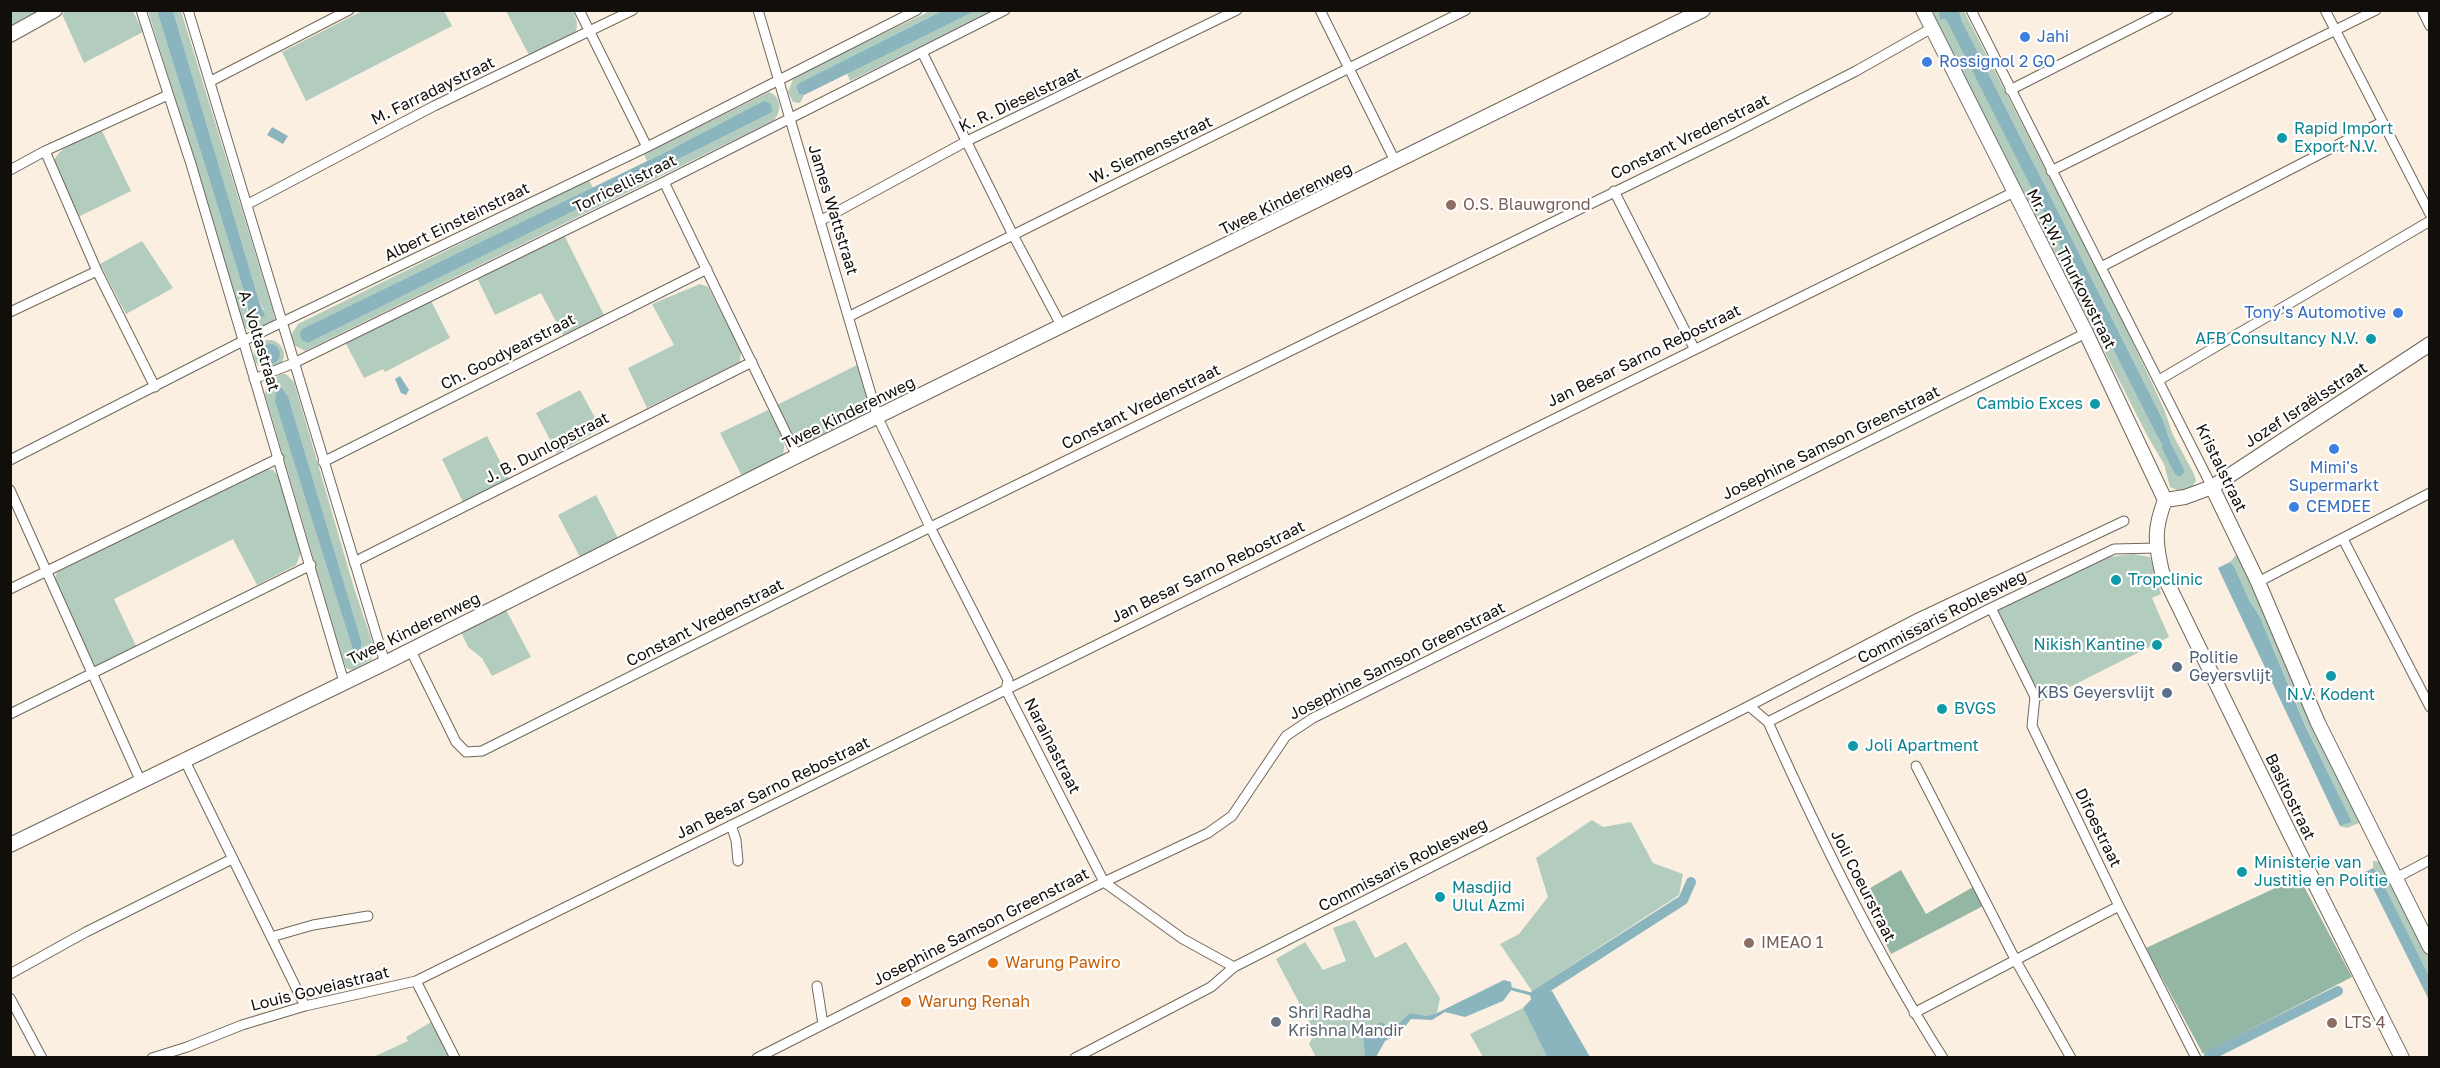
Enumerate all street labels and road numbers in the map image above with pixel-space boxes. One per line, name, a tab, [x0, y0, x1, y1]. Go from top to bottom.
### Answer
street label: M. Farradaystraat	[368, 53, 498, 129]
street label: K. R. Dieselstraat	[956, 63, 1084, 137]
street label: Constant Vredenstraat	[1608, 90, 1772, 184]
street label: W. Siemensstraat	[1087, 112, 1215, 188]
street label: James Wattstraat	[804, 142, 862, 278]
street label: Torricellistraat	[570, 151, 680, 217]
street label: Twee Kinderenweg	[1217, 159, 1355, 239]
street label: Albert Einsteinstraat	[381, 179, 533, 265]
street label: Mr. R.W. Thurkowstraat	[2022, 186, 2120, 352]
street label: A. Voltastraat	[235, 288, 283, 394]
street label: Jan Besar Sarno Rebostraat	[1544, 301, 1744, 411]
street label: Ch. Goodyearstraat	[438, 310, 578, 394]
street label: Jozef Israëlsstraat	[2241, 358, 2371, 452]
street label: Constant Vredenstraat	[1059, 360, 1223, 454]
street label: Twee Kinderenweg	[780, 373, 918, 453]
street label: Josephine Samson Greenstraat	[1719, 382, 1943, 504]
street label: J. B. Dunlopstraat	[482, 408, 612, 488]
street label: Kristalstraat	[2191, 421, 2251, 515]
street label: Jan Besar Sarno Rebostraat	[1108, 517, 1308, 627]
street label: Commissaris Roblesweg	[1854, 566, 2030, 668]
street label: Constant Vredenstraat	[623, 575, 787, 671]
street label: Twee Kinderenweg	[345, 589, 483, 669]
street label: Josephine Samson Greenstraat	[1286, 598, 1508, 724]
street label: Narainastraat	[1020, 695, 1084, 797]
street label: Jan Besar Sarno Rebostraat	[673, 733, 873, 843]
street label: Basitostraat	[2261, 751, 2319, 843]
street label: Difoestraat	[2071, 785, 2125, 871]
street label: Commissaris Roblesweg	[1315, 814, 1491, 916]
street label: Joli Coeurstraat	[1827, 827, 1899, 945]
street label: Josephine Samson Greenstraat	[870, 864, 1092, 990]
street label: Louis Goveiastraat	[249, 962, 391, 1016]

